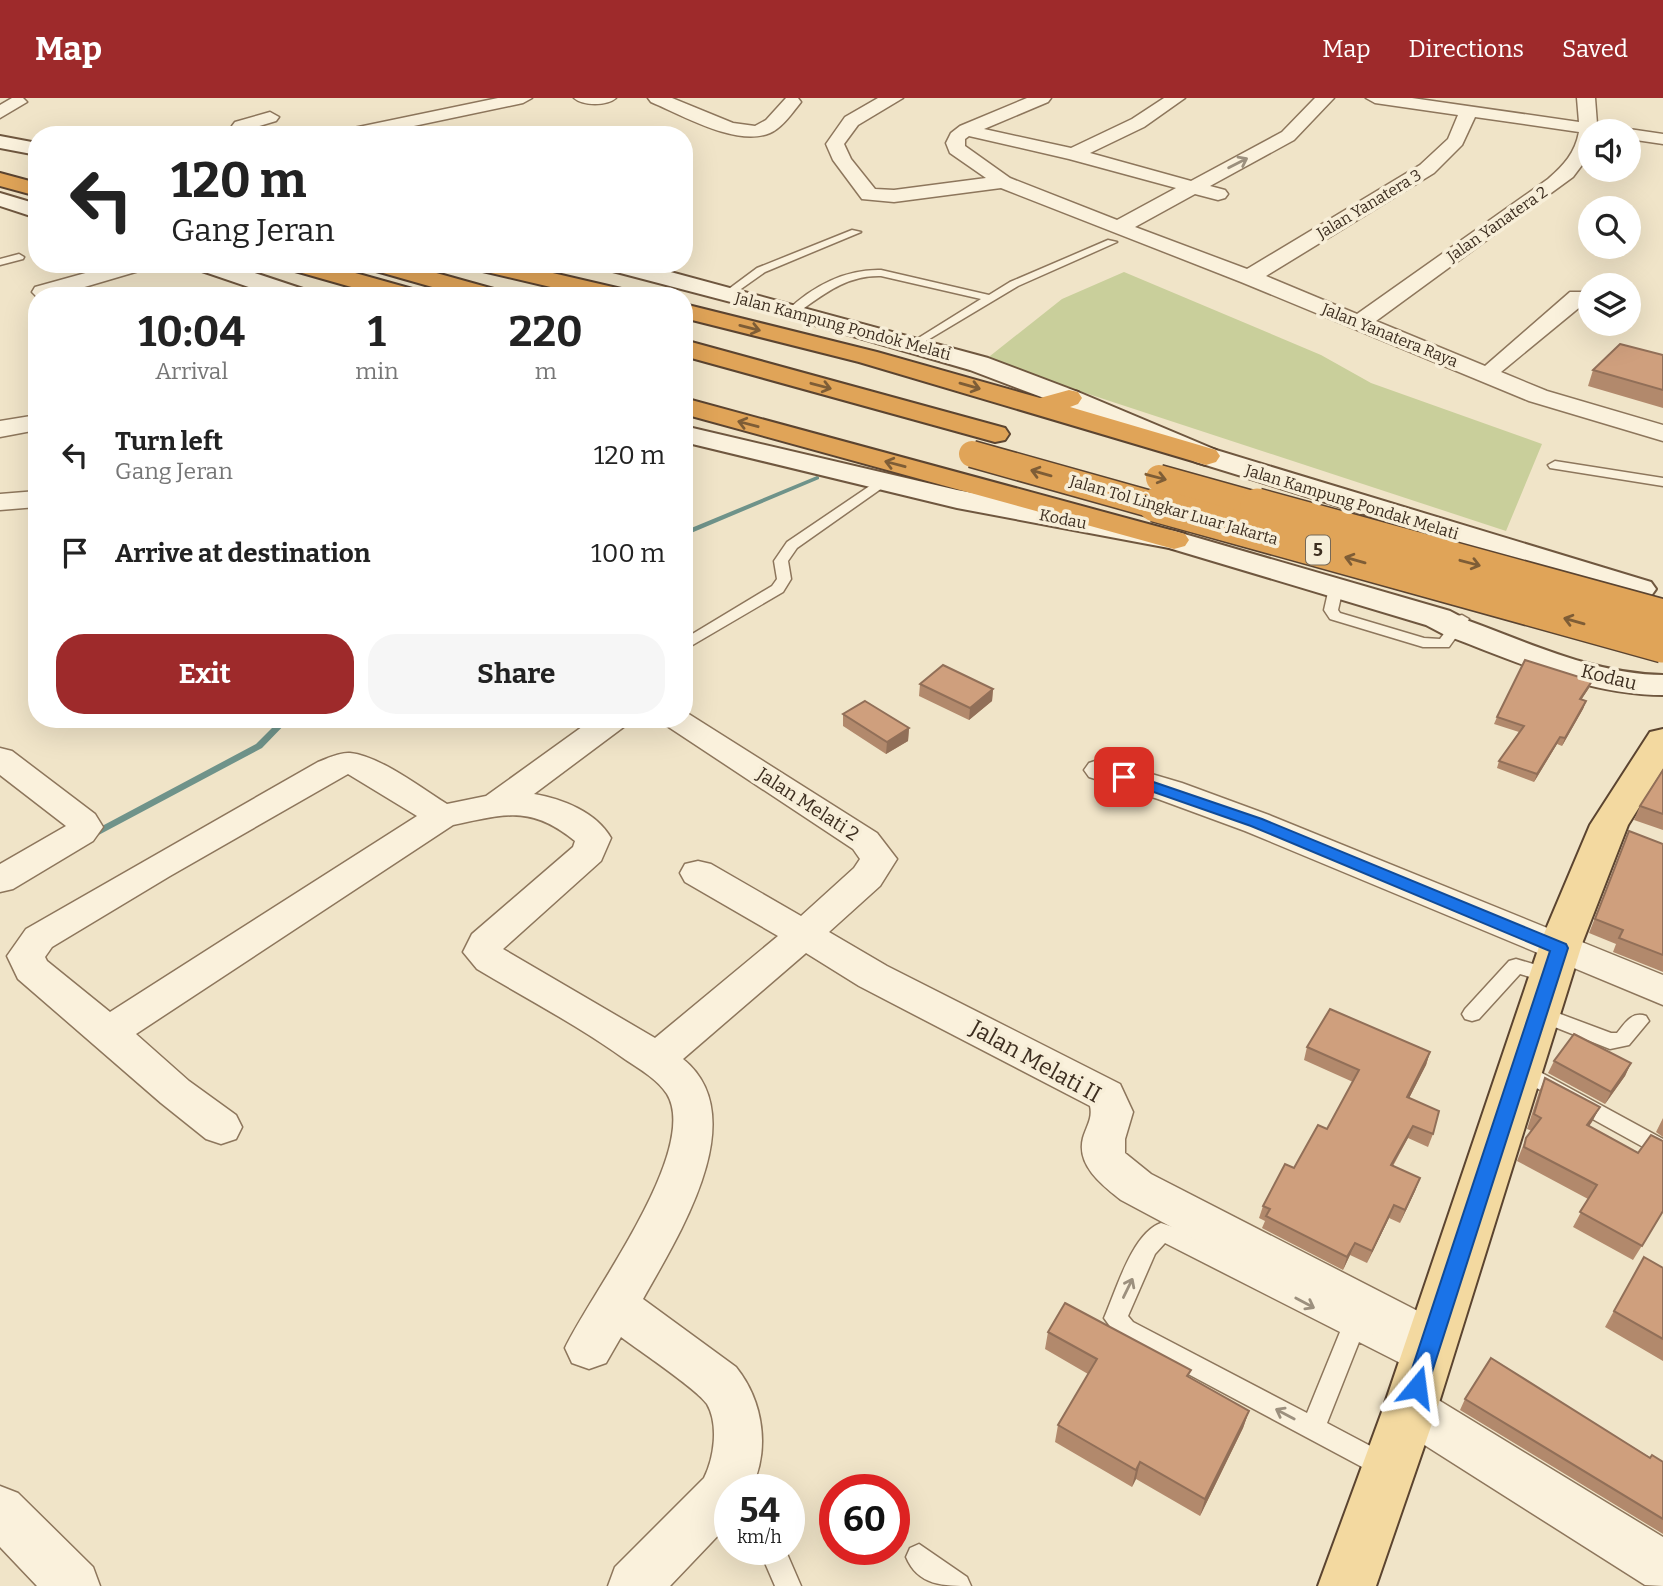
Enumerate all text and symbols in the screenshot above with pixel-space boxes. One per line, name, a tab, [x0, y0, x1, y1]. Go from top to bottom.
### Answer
text: Map	[35, 29, 102, 69]
text: Map	[1322, 35, 1371, 63]
text: Directions	[1409, 35, 1524, 63]
text: Saved	[1562, 35, 1628, 63]
map controls	[1578, 119, 1641, 336]
button: sound	[1578, 119, 1641, 182]
text: 120 m	[171, 151, 306, 210]
icon: left	[56, 154, 147, 245]
one-way arrow	[1227, 156, 1248, 170]
street label: Jalan Yanatera 3	[1312, 165, 1425, 243]
street label: Jalan Yanatera 2	[1442, 182, 1551, 266]
button: search	[1578, 196, 1641, 259]
text: Gang Jeran	[171, 211, 335, 249]
button: layers	[1578, 273, 1641, 336]
street label: Jalan Kampung Pondok Melati	[732, 288, 953, 364]
street label: Jalan Yanatera Raya	[1318, 299, 1461, 371]
text: 10:04	[138, 307, 245, 357]
text: 1	[368, 307, 386, 357]
text: 220	[509, 307, 583, 357]
one-way arrow	[739, 322, 761, 335]
text: Arrival	[155, 357, 228, 385]
text: min	[355, 357, 399, 385]
text: m	[535, 357, 557, 385]
one-way arrow	[809, 380, 832, 393]
one-way arrow	[959, 381, 981, 394]
one-way arrow	[737, 416, 759, 429]
text: Turn left	[115, 426, 223, 457]
icon: left	[56, 436, 94, 474]
text: 120 m	[594, 440, 665, 471]
text: Gang Jeran	[115, 457, 233, 485]
one-way arrow	[885, 457, 907, 470]
street label: Jalan Kampung Pondak Melati	[1242, 460, 1461, 544]
one-way arrow	[1030, 466, 1053, 479]
street label: Jalan Tol Lingkar Luar Jakarta	[1067, 471, 1280, 549]
one-way arrow	[1145, 472, 1167, 485]
street label: Kodau	[1038, 505, 1088, 533]
icon: arrive	[56, 534, 94, 572]
road number: 5	[1306, 536, 1330, 564]
text: Arrive at destination	[115, 538, 370, 569]
text: 100 m	[591, 538, 665, 569]
one-way arrow	[1344, 553, 1366, 566]
one-way arrow	[1458, 557, 1481, 570]
one-way arrow	[1563, 614, 1585, 627]
button: Exit	[56, 634, 354, 714]
button: Share	[368, 634, 665, 714]
street label: Kodau	[1579, 659, 1640, 695]
pin	[1094, 747, 1154, 807]
icon: arrive	[1105, 758, 1143, 796]
street label: Jalan Melati 2	[752, 762, 863, 846]
street label: Jalan Melati II	[965, 1013, 1106, 1108]
one-way arrow	[1121, 1278, 1135, 1299]
one-way arrow	[1294, 1297, 1315, 1311]
position arrow	[1380, 1350, 1454, 1424]
one-way arrow	[1275, 1406, 1296, 1420]
speed limit sign: 60	[819, 1474, 910, 1565]
text: 54	[739, 1489, 780, 1531]
text: km/h	[737, 1526, 782, 1548]

